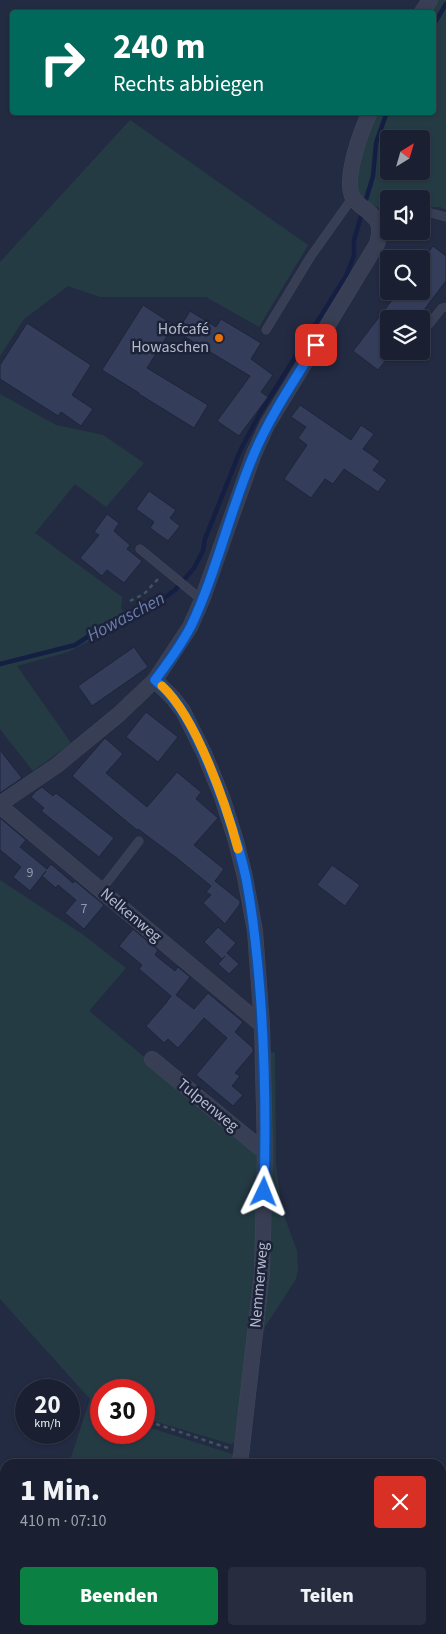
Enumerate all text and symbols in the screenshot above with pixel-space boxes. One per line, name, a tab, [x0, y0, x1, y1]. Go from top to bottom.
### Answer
text: 240 m	[113, 22, 205, 72]
icon: right	[30, 30, 95, 95]
text: Rechts abbiegen	[113, 68, 264, 100]
north arrow	[380, 130, 430, 180]
map controls	[380, 130, 430, 360]
button: sound	[380, 190, 430, 240]
button: search	[380, 250, 430, 300]
button: layers	[380, 310, 430, 360]
place label: Hofcafé Howaschen	[131, 318, 209, 358]
pin	[295, 324, 337, 366]
icon: arrive	[302, 331, 330, 359]
marker: Hofcafé Howaschen	[213, 332, 225, 344]
water label: Howaschen	[83, 586, 169, 648]
house number: 9	[27, 863, 34, 883]
street label: Nelkenweg	[96, 883, 166, 947]
house number: 7	[81, 899, 88, 919]
street label: Tulpenweg	[173, 1073, 243, 1137]
position arrow	[237, 1165, 289, 1217]
street label: Nemmerweg	[244, 1241, 274, 1329]
speed limit sign: 30	[90, 1379, 155, 1444]
text: 20	[34, 1387, 61, 1423]
text: km/h	[34, 1415, 61, 1432]
text: 1 Min.	[20, 1469, 100, 1512]
button: close	[374, 1476, 426, 1528]
text: 410 m · 07:10	[20, 1510, 107, 1532]
button: Beenden	[20, 1567, 218, 1625]
button: Teilen	[228, 1567, 426, 1625]

